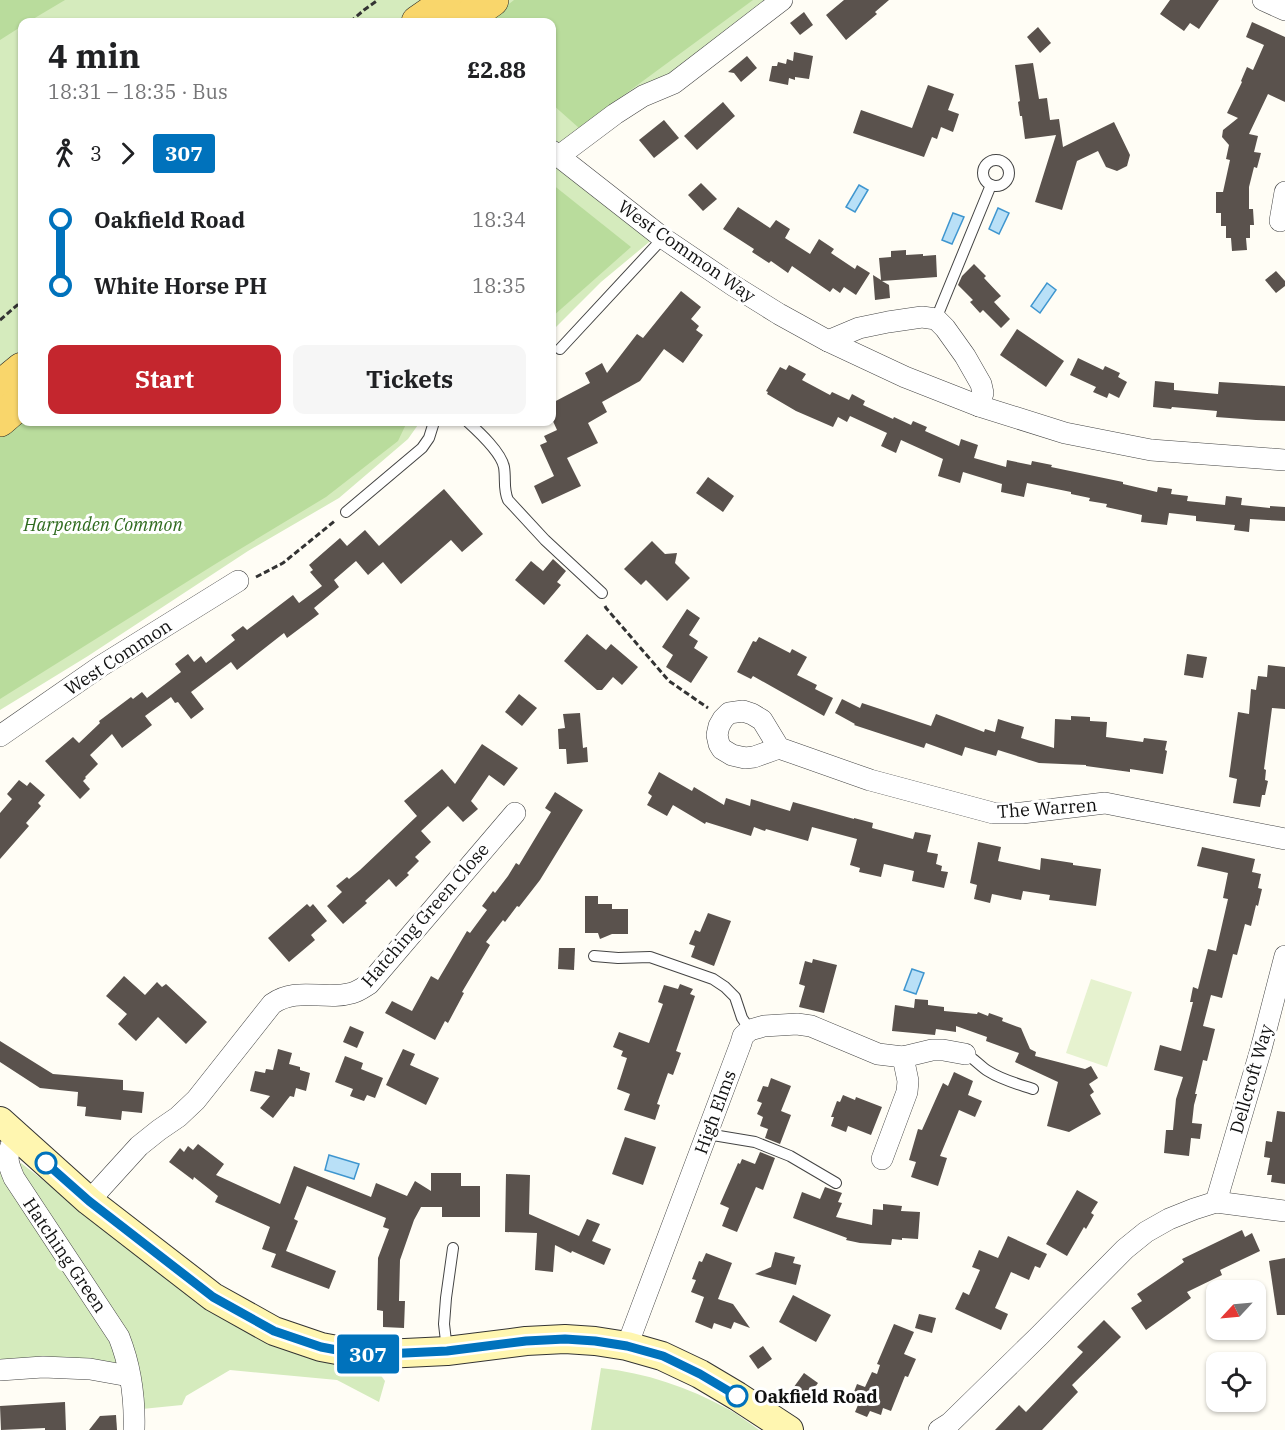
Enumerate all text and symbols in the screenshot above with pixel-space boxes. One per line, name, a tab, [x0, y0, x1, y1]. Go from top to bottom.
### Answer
text: 4 min	[48, 34, 140, 77]
text: £2.88	[467, 55, 526, 84]
text: 18:31 – 18:35 · Bus	[48, 78, 228, 105]
icon: walk	[48, 137, 81, 170]
icon: forward	[111, 137, 144, 170]
text: 307	[165, 139, 203, 167]
text: 3	[90, 140, 102, 167]
street label: West Common Way	[614, 195, 761, 307]
text: Oakfield Road	[94, 205, 245, 234]
text: 18:34	[472, 206, 526, 233]
text: White Horse PH	[94, 271, 267, 300]
text: 18:35	[472, 272, 526, 299]
button: Start	[48, 345, 281, 414]
button: Tickets	[293, 345, 526, 414]
park label: Harpenden Common	[22, 513, 183, 536]
street label: West Common	[60, 614, 176, 700]
street label: The Warren	[996, 793, 1098, 823]
street label: Hatching Green Close	[356, 838, 494, 992]
street label: Dellcroft Way	[1224, 1021, 1278, 1136]
street label: High Elms	[689, 1067, 741, 1157]
unlabelled marker	[35, 1152, 57, 1174]
street label: Hatching Green	[18, 1193, 112, 1317]
north arrow	[1206, 1280, 1266, 1340]
map controls	[1206, 1280, 1266, 1412]
line badge: 307	[334, 1334, 403, 1374]
text: 307	[349, 1340, 387, 1368]
button: locate	[1206, 1352, 1266, 1412]
marker: Oakfield Road	[726, 1385, 748, 1407]
place label: Oakfield Road	[754, 1385, 878, 1408]

